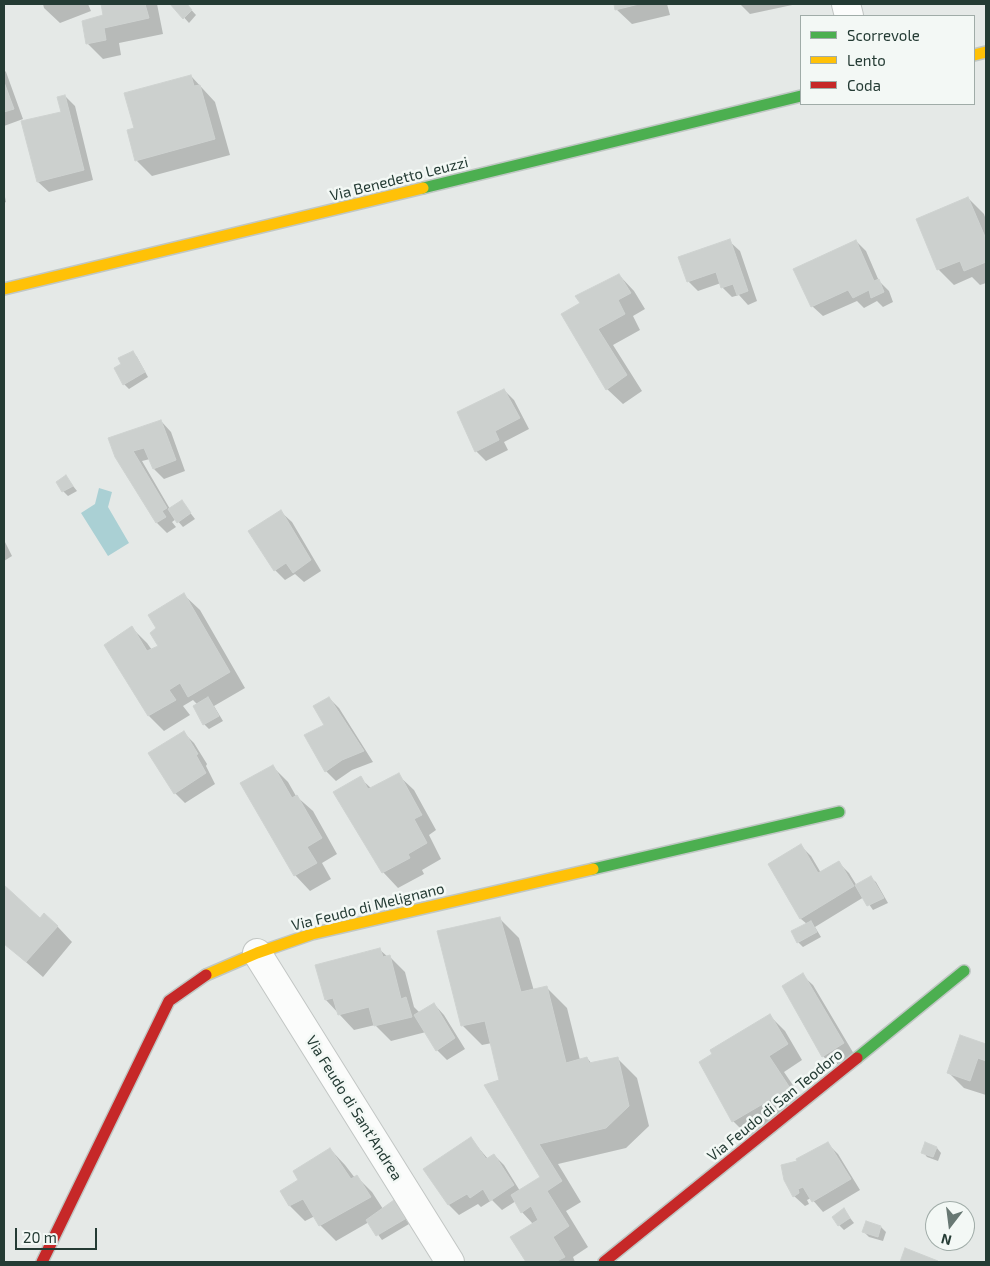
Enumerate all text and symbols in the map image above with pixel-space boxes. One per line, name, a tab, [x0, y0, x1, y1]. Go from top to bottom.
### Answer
legend	[800, 15, 975, 105]
text: Scorrevole	[847, 26, 920, 44]
text: Lento	[847, 51, 886, 69]
text: Coda	[847, 76, 881, 94]
street label: Via Benedetto Leuzzi	[328, 153, 470, 205]
street label: Via Feudo di Melignano	[290, 879, 446, 935]
street label: Via Feudo di Sant'Andrea	[302, 1032, 406, 1184]
street label: Via Feudo di San Teodoro	[704, 1045, 846, 1165]
north arrow	[925, 1201, 975, 1251]
scale bar	[18, 1218, 100, 1250]
text: 20 m	[23, 1228, 57, 1246]
text: N	[939, 1230, 953, 1250]

